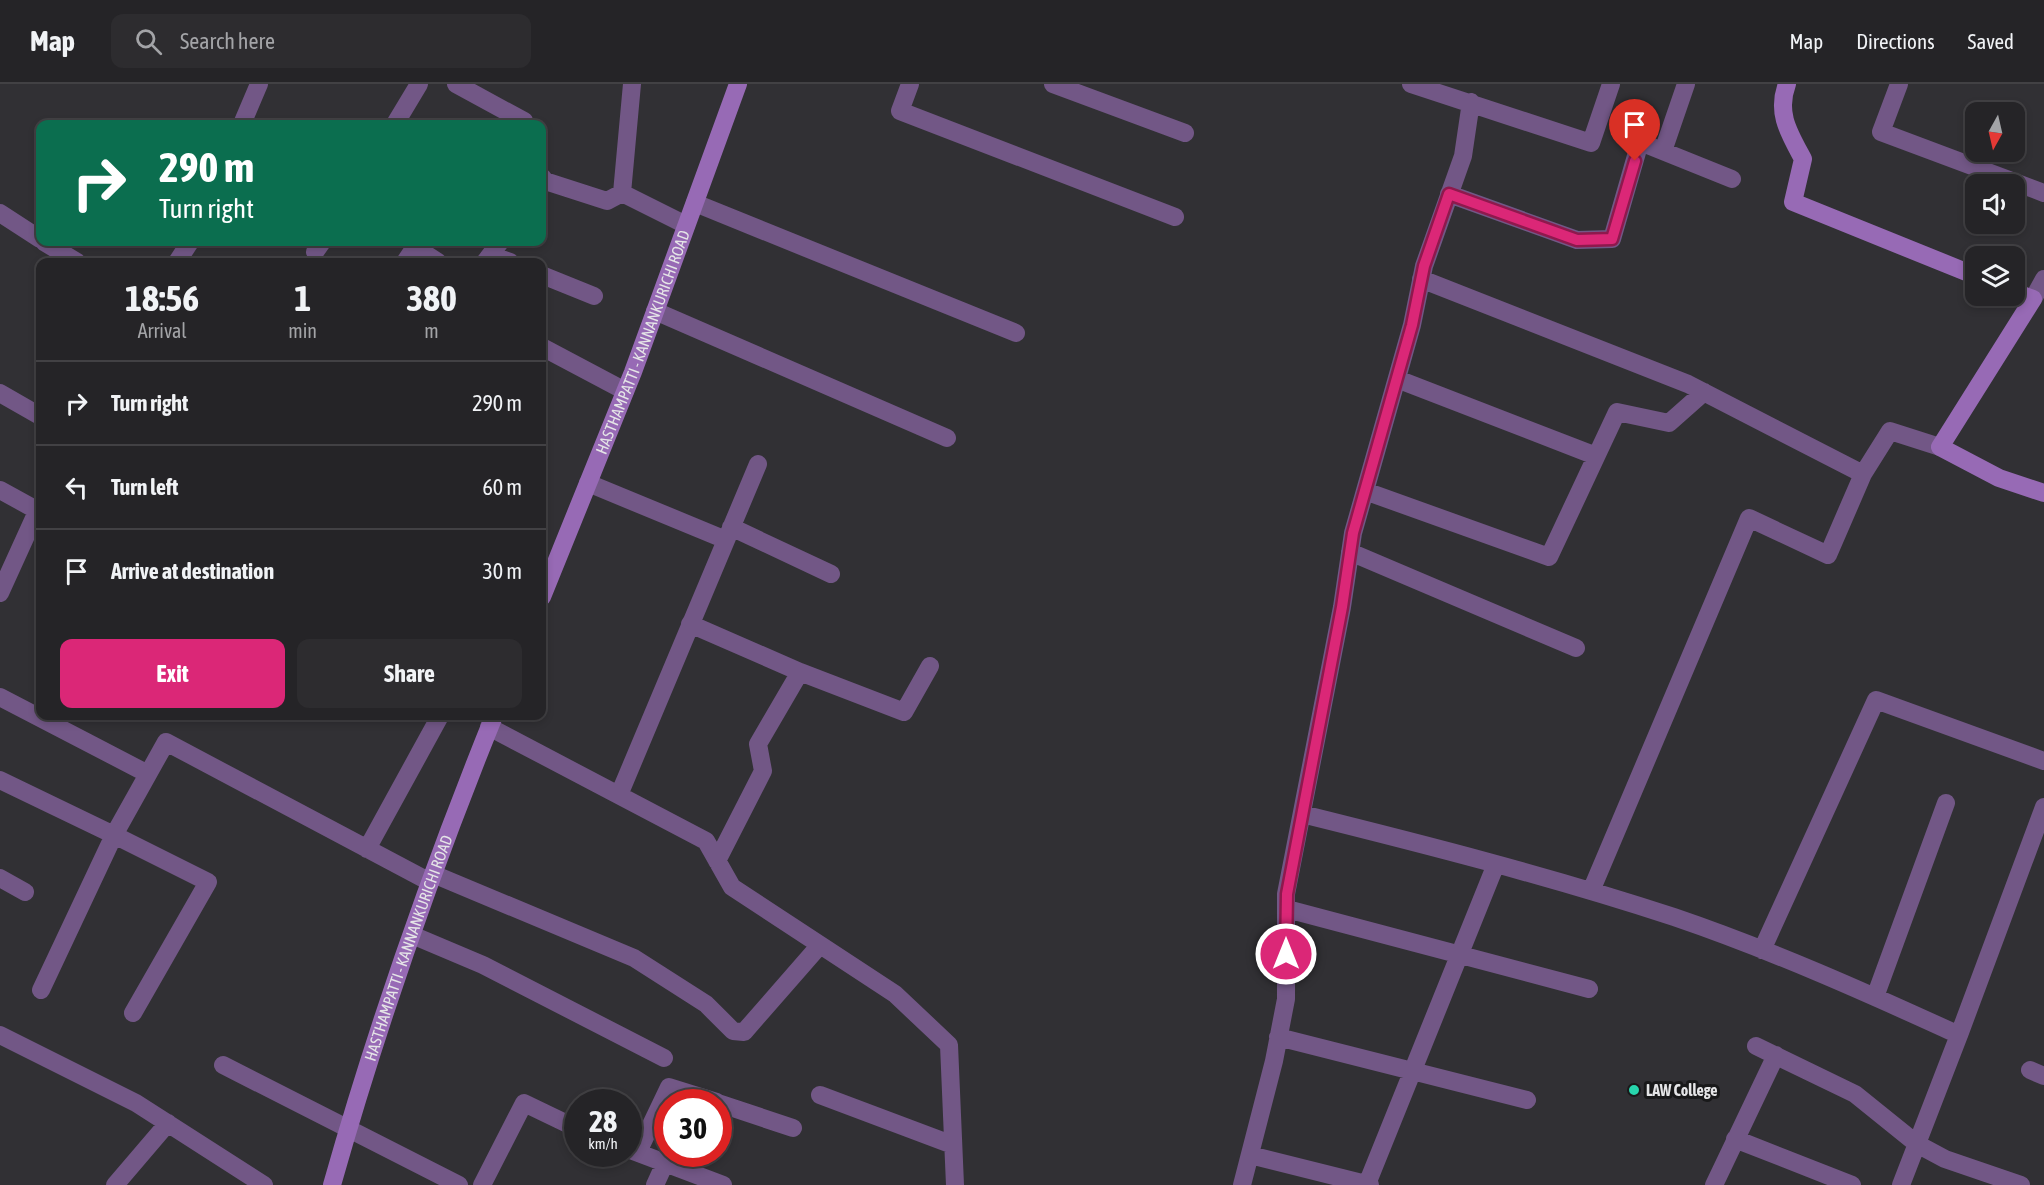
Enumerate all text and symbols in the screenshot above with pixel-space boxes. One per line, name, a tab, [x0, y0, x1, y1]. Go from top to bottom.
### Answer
search box	[111, 14, 531, 68]
text: Map	[30, 25, 75, 57]
icon: search	[132, 25, 165, 58]
text: Search here	[180, 28, 275, 54]
text: Map	[1789, 29, 1823, 53]
text: Directions	[1856, 29, 1935, 53]
text: Saved	[1968, 29, 2014, 53]
pin	[1609, 99, 1660, 161]
north arrow	[1965, 102, 2025, 162]
map controls	[1965, 102, 2025, 306]
icon: arrive	[1618, 108, 1651, 141]
text: 290 m	[159, 143, 254, 191]
icon: right	[60, 144, 138, 222]
button: sound	[1965, 174, 2025, 234]
text: Turn right	[159, 193, 254, 224]
street label: HASTHAMPATTI - KANNANKURICHI ROAD	[592, 228, 693, 457]
button: layers	[1965, 246, 2025, 306]
text: 18:56	[125, 277, 199, 319]
text: 1	[294, 277, 311, 319]
text: 380	[406, 277, 457, 319]
text: Arrival	[138, 319, 187, 342]
text: min	[288, 319, 317, 342]
text: m	[424, 319, 439, 342]
icon: right	[60, 387, 93, 420]
text: Turn right	[111, 390, 188, 416]
text: 290 m	[472, 390, 522, 416]
icon: left	[60, 471, 93, 504]
text: Turn left	[111, 474, 178, 500]
text: 60 m	[482, 474, 522, 500]
icon: arrive	[60, 555, 93, 588]
text: Arrive at destination	[111, 558, 274, 584]
text: 30 m	[482, 558, 522, 584]
button: Exit	[60, 639, 285, 708]
button: Share	[297, 639, 522, 708]
street label: HASTHAMPATTI - KANNANKURICHI ROAD	[361, 833, 456, 1063]
position arrow	[1254, 922, 1318, 986]
place label: LAW College	[1646, 1081, 1718, 1099]
marker: LAW College	[1627, 1083, 1641, 1097]
speed limit sign: 30	[654, 1089, 732, 1167]
text: 28	[589, 1104, 617, 1138]
text: km/h	[588, 1135, 618, 1152]

